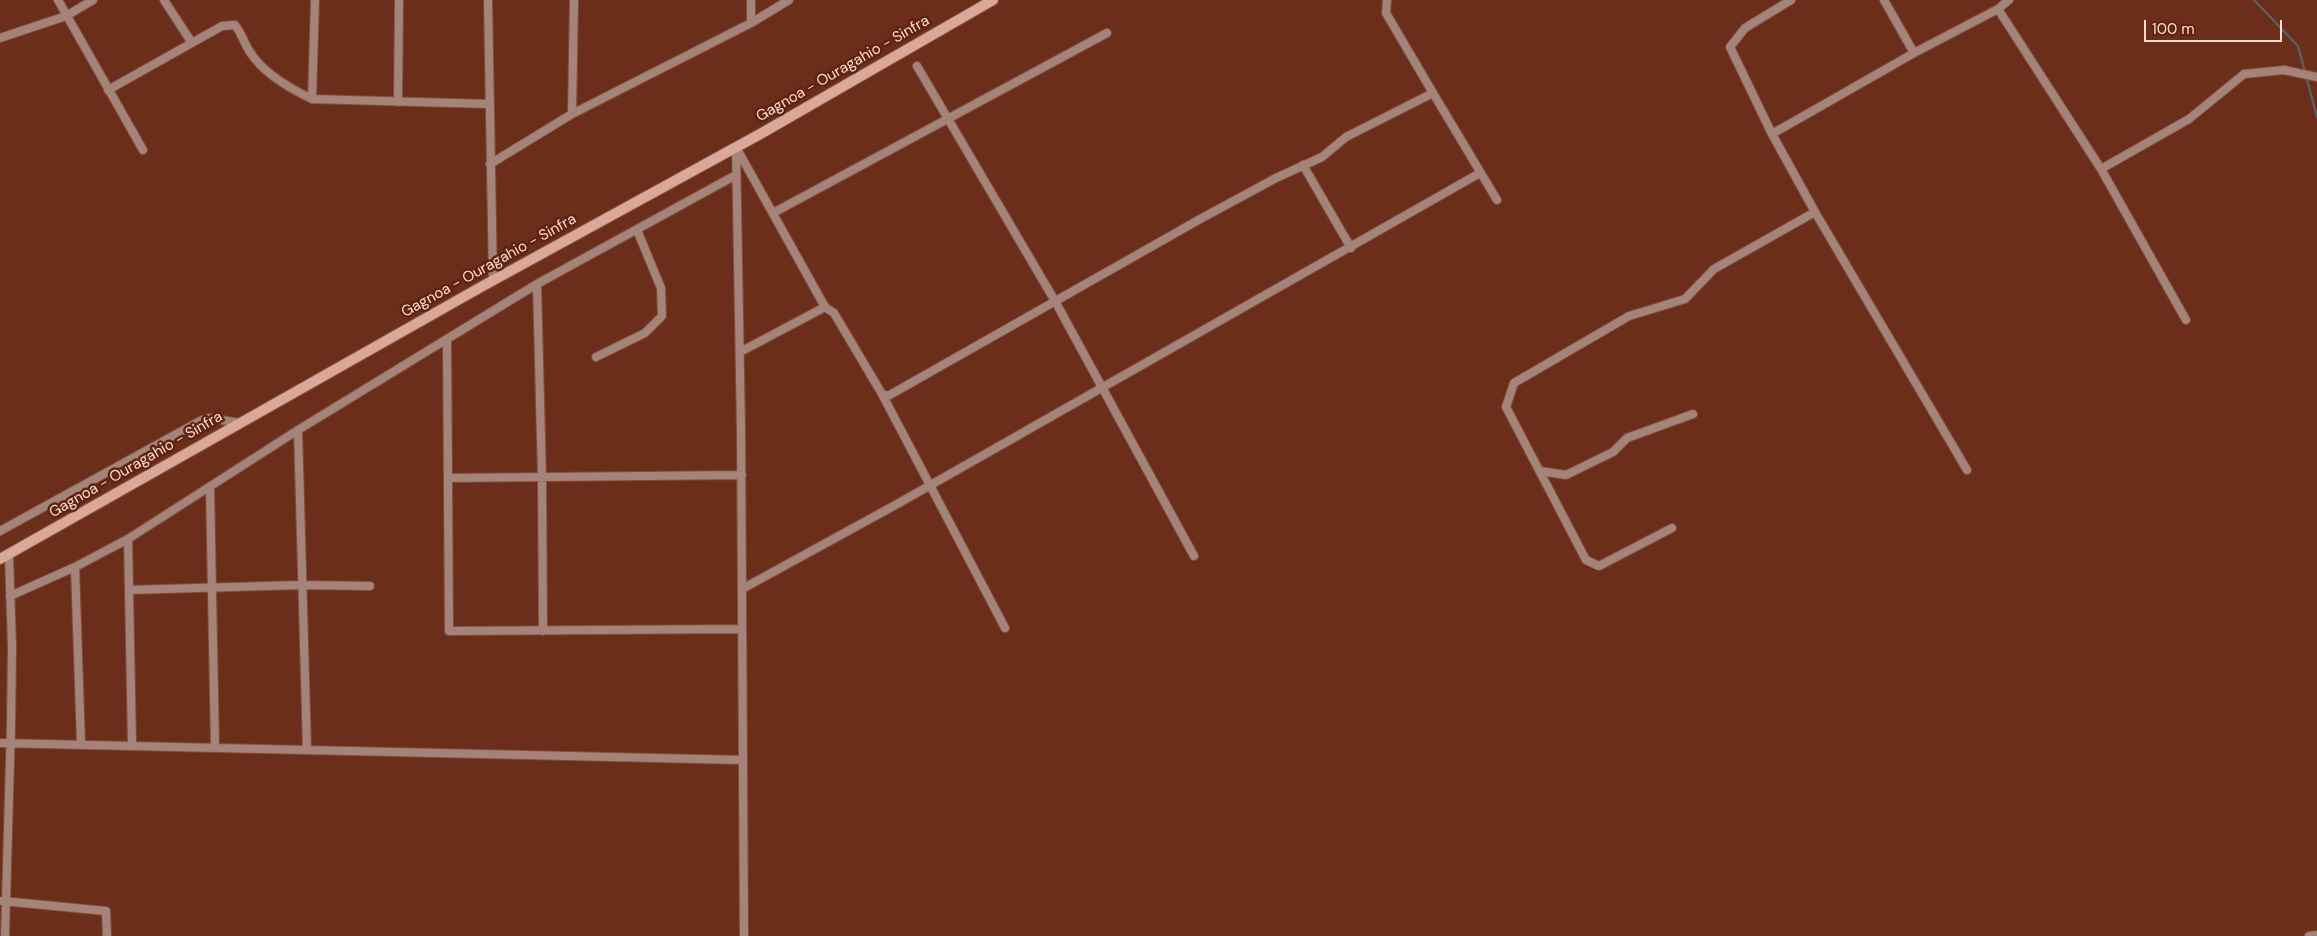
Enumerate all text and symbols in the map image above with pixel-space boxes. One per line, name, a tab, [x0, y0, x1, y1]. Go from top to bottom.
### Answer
scale bar	[2147, 10, 2284, 42]
street label: Gagnoa - Ouragahio - Sinfra	[753, 12, 933, 126]
text: 100 m	[2152, 19, 2195, 39]
street label: Gagnoa - Ouragahio - Sinfra	[398, 210, 580, 322]
street label: Gagnoa - Ouragahio - Sinfra	[46, 408, 226, 522]

